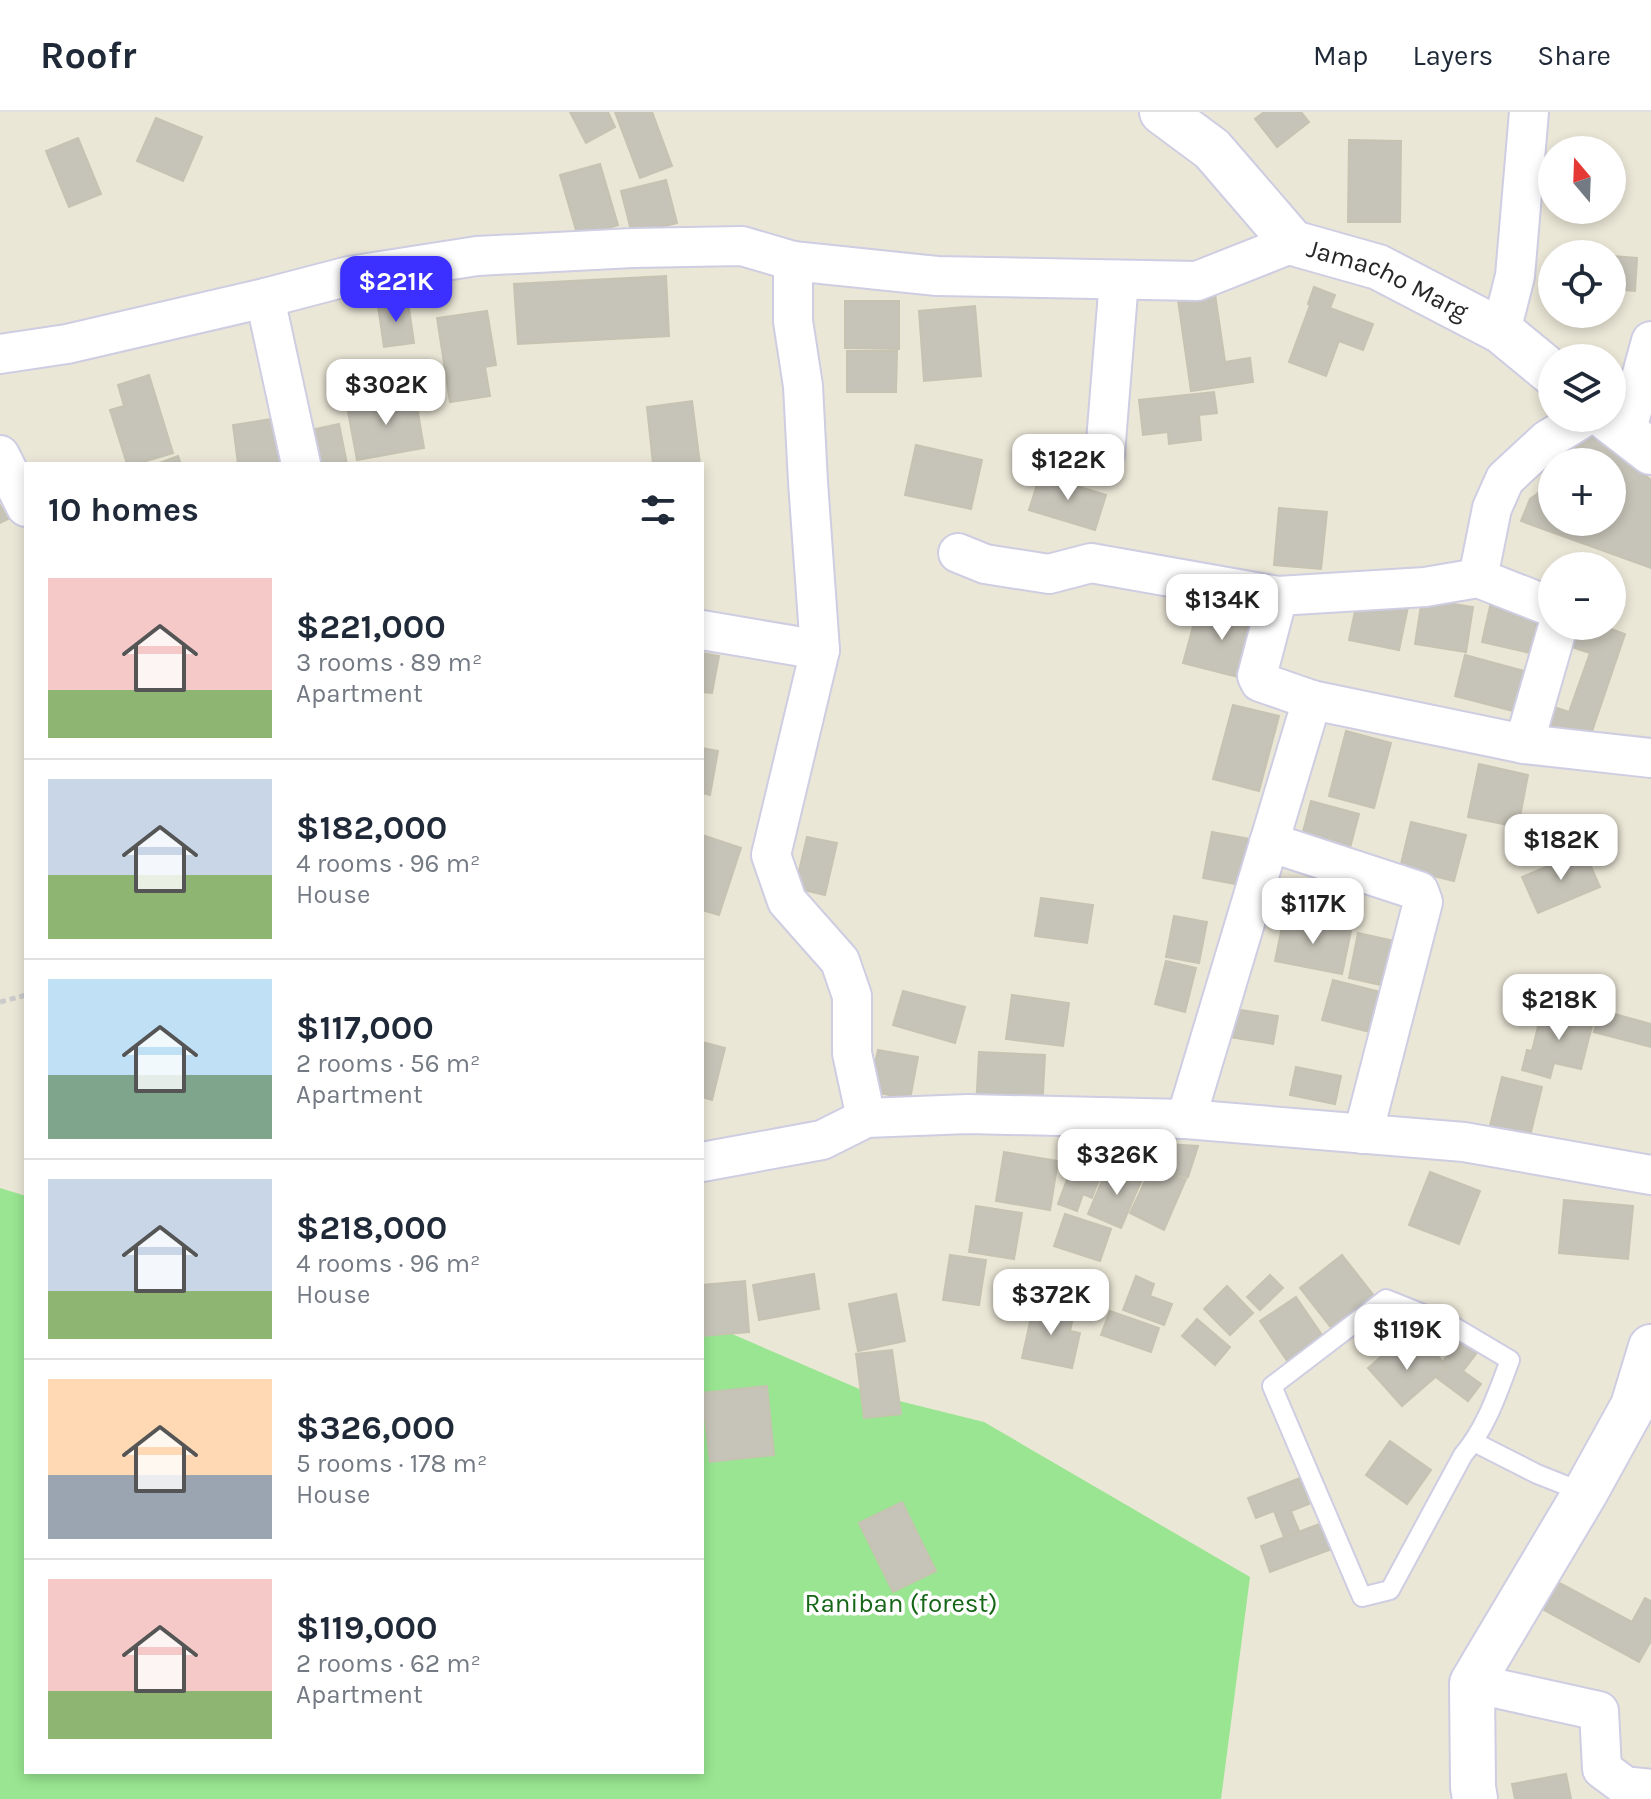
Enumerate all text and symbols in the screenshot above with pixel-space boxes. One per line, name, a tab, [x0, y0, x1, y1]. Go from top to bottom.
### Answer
text: Roofr	[40, 33, 136, 78]
text: Map	[1313, 39, 1368, 72]
text: Layers	[1412, 39, 1493, 72]
text: Share	[1537, 39, 1611, 72]
north arrow	[1538, 136, 1626, 224]
map controls	[1538, 136, 1626, 640]
street label: Jamacho Marg	[1303, 233, 1474, 327]
button: locate	[1538, 240, 1626, 328]
pin: $221K	[340, 256, 452, 324]
text: $221K	[358, 266, 434, 297]
button: layers	[1538, 344, 1626, 432]
pin: $302K	[330, 359, 442, 427]
text: $302K	[344, 369, 428, 400]
pin: $122K	[1012, 434, 1124, 502]
text: $122K	[1030, 444, 1106, 475]
button: +	[1538, 448, 1626, 536]
icon: filters	[636, 488, 680, 532]
text: 10 homes	[48, 490, 199, 530]
button: −	[1538, 552, 1626, 640]
pin: $134K	[1166, 574, 1278, 642]
text: $134K	[1184, 584, 1260, 615]
text: $221,000	[296, 607, 446, 647]
icon: home	[112, 610, 208, 706]
text: 3 rooms · 89 m²	[296, 647, 482, 678]
text: Apartment	[296, 678, 423, 709]
text: $182,000	[296, 808, 447, 848]
icon: home	[112, 811, 208, 907]
pin: $182K	[1505, 814, 1617, 882]
text: $182K	[1523, 824, 1599, 855]
text: 4 rooms · 96 m²	[296, 848, 480, 879]
pin: $117K	[1257, 878, 1369, 946]
text: House	[296, 879, 370, 910]
text: $117K	[1280, 888, 1346, 919]
pin: $218K	[1503, 974, 1615, 1042]
text: $218K	[1521, 984, 1597, 1015]
text: $117,000	[296, 1008, 434, 1048]
icon: home	[112, 1011, 208, 1107]
text: 2 rooms · 56 m²	[296, 1048, 481, 1079]
text: Apartment	[296, 1079, 423, 1110]
pin: $326K	[1061, 1129, 1173, 1197]
text: $326K	[1076, 1139, 1158, 1170]
text: $218,000	[296, 1208, 447, 1248]
icon: home	[112, 1211, 208, 1307]
text: 4 rooms · 96 m²	[296, 1248, 480, 1279]
pin: $372K	[995, 1269, 1107, 1337]
text: House	[296, 1279, 370, 1310]
text: $372K	[1011, 1279, 1091, 1310]
pin: $119K	[1351, 1304, 1463, 1372]
text: $119K	[1372, 1314, 1442, 1345]
text: $326,000	[296, 1408, 455, 1448]
icon: home	[112, 1411, 208, 1507]
text: 5 rooms · 178 m²	[296, 1448, 487, 1479]
text: House	[296, 1479, 370, 1510]
park label: Raniban (forest)	[804, 1588, 998, 1619]
text: $119,000	[296, 1608, 438, 1648]
icon: home	[112, 1611, 208, 1707]
text: 2 rooms · 62 m²	[296, 1648, 481, 1679]
text: Apartment	[296, 1679, 423, 1710]

